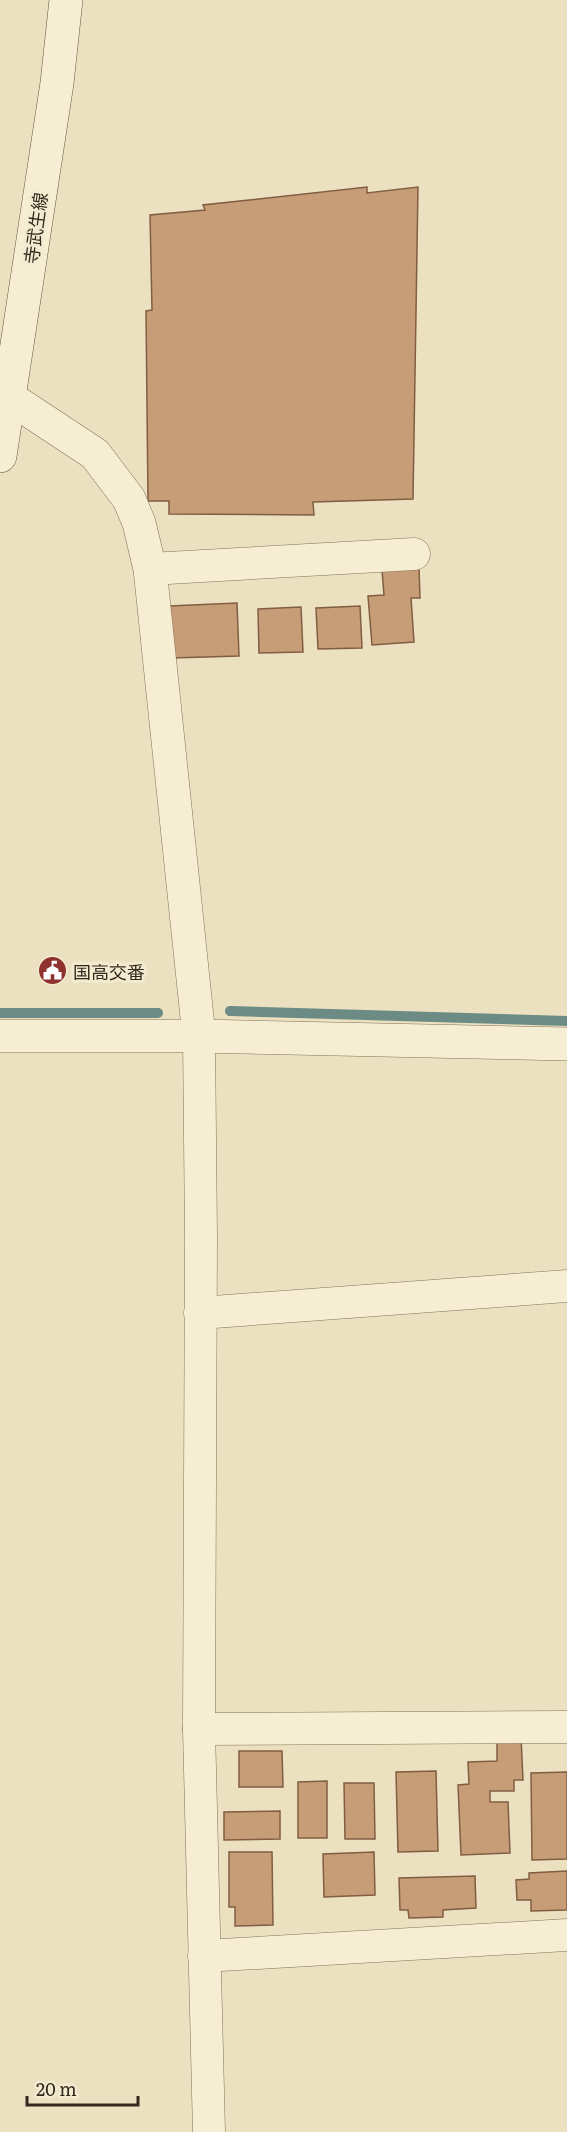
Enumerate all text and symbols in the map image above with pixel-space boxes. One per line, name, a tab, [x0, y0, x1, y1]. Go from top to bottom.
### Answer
street label: 寺武生線	[17, 190, 53, 266]
public building icon: 国高交番	[36, 955, 68, 987]
place label: 国高交番	[73, 958, 145, 985]
scale bar	[27, 2069, 138, 2107]
text: 20 m	[36, 2075, 77, 2102]

